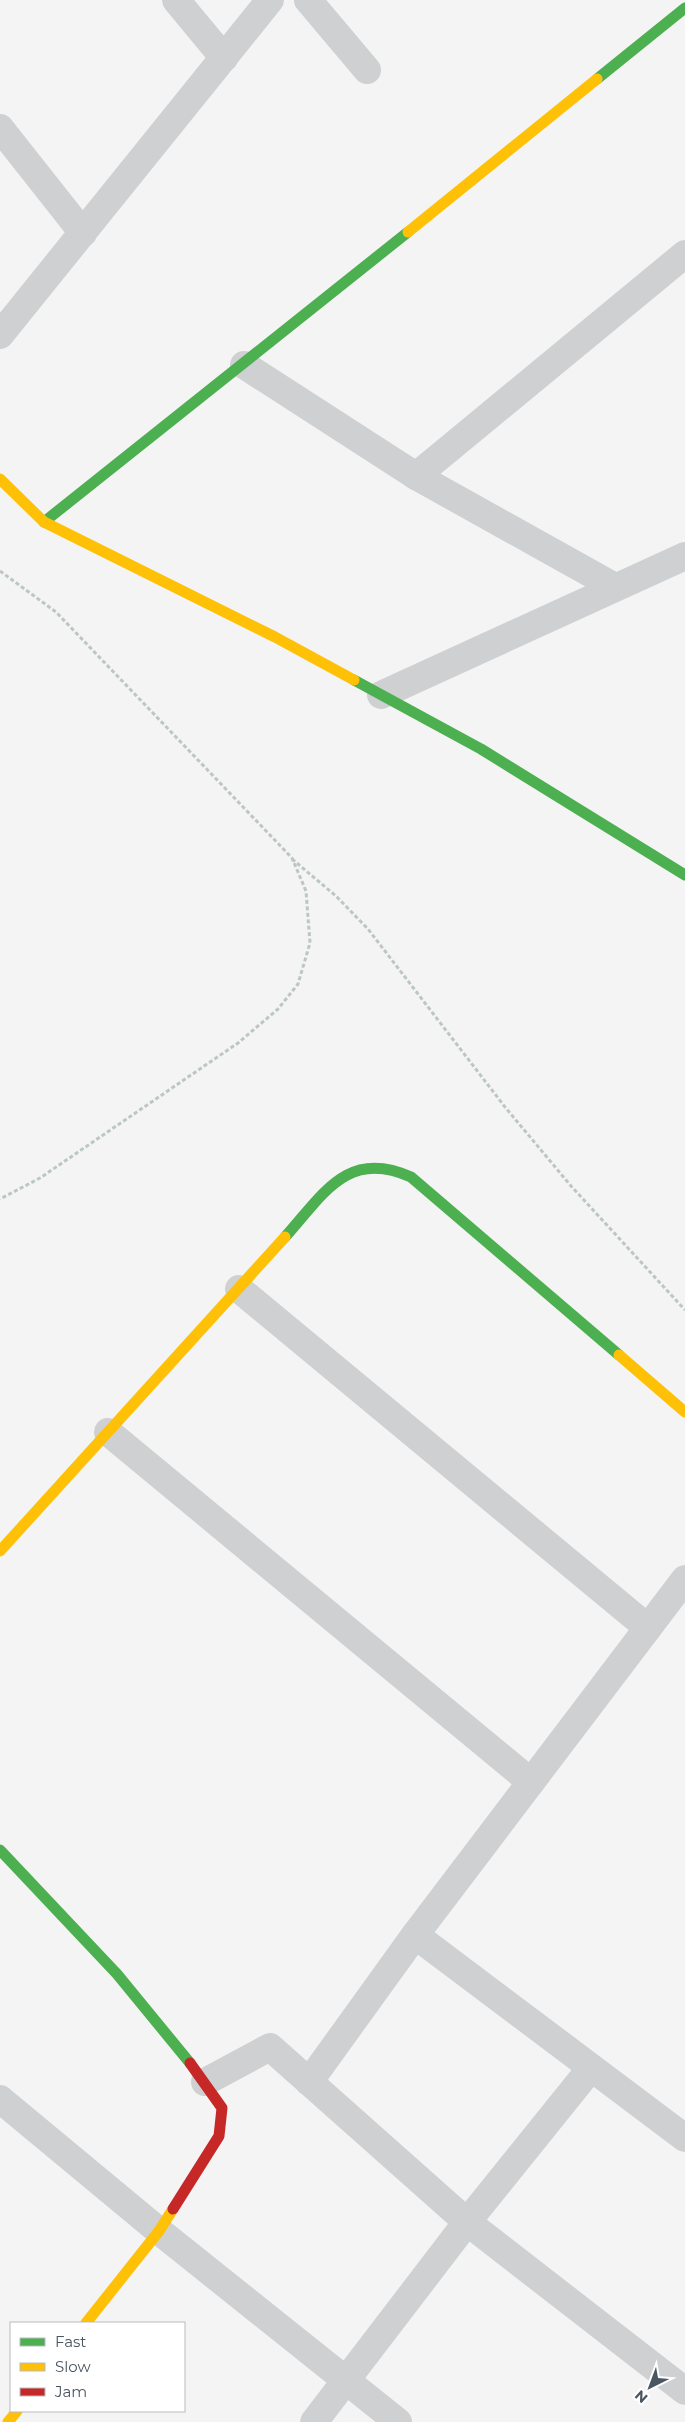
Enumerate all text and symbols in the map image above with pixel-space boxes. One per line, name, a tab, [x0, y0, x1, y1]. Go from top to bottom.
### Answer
legend	[10, 2322, 185, 2412]
text: Fast	[55, 2332, 86, 2351]
text: Slow	[55, 2357, 91, 2376]
north arrow	[625, 2362, 675, 2412]
text: Jam	[54, 2382, 87, 2401]
text: N	[631, 2386, 652, 2407]

